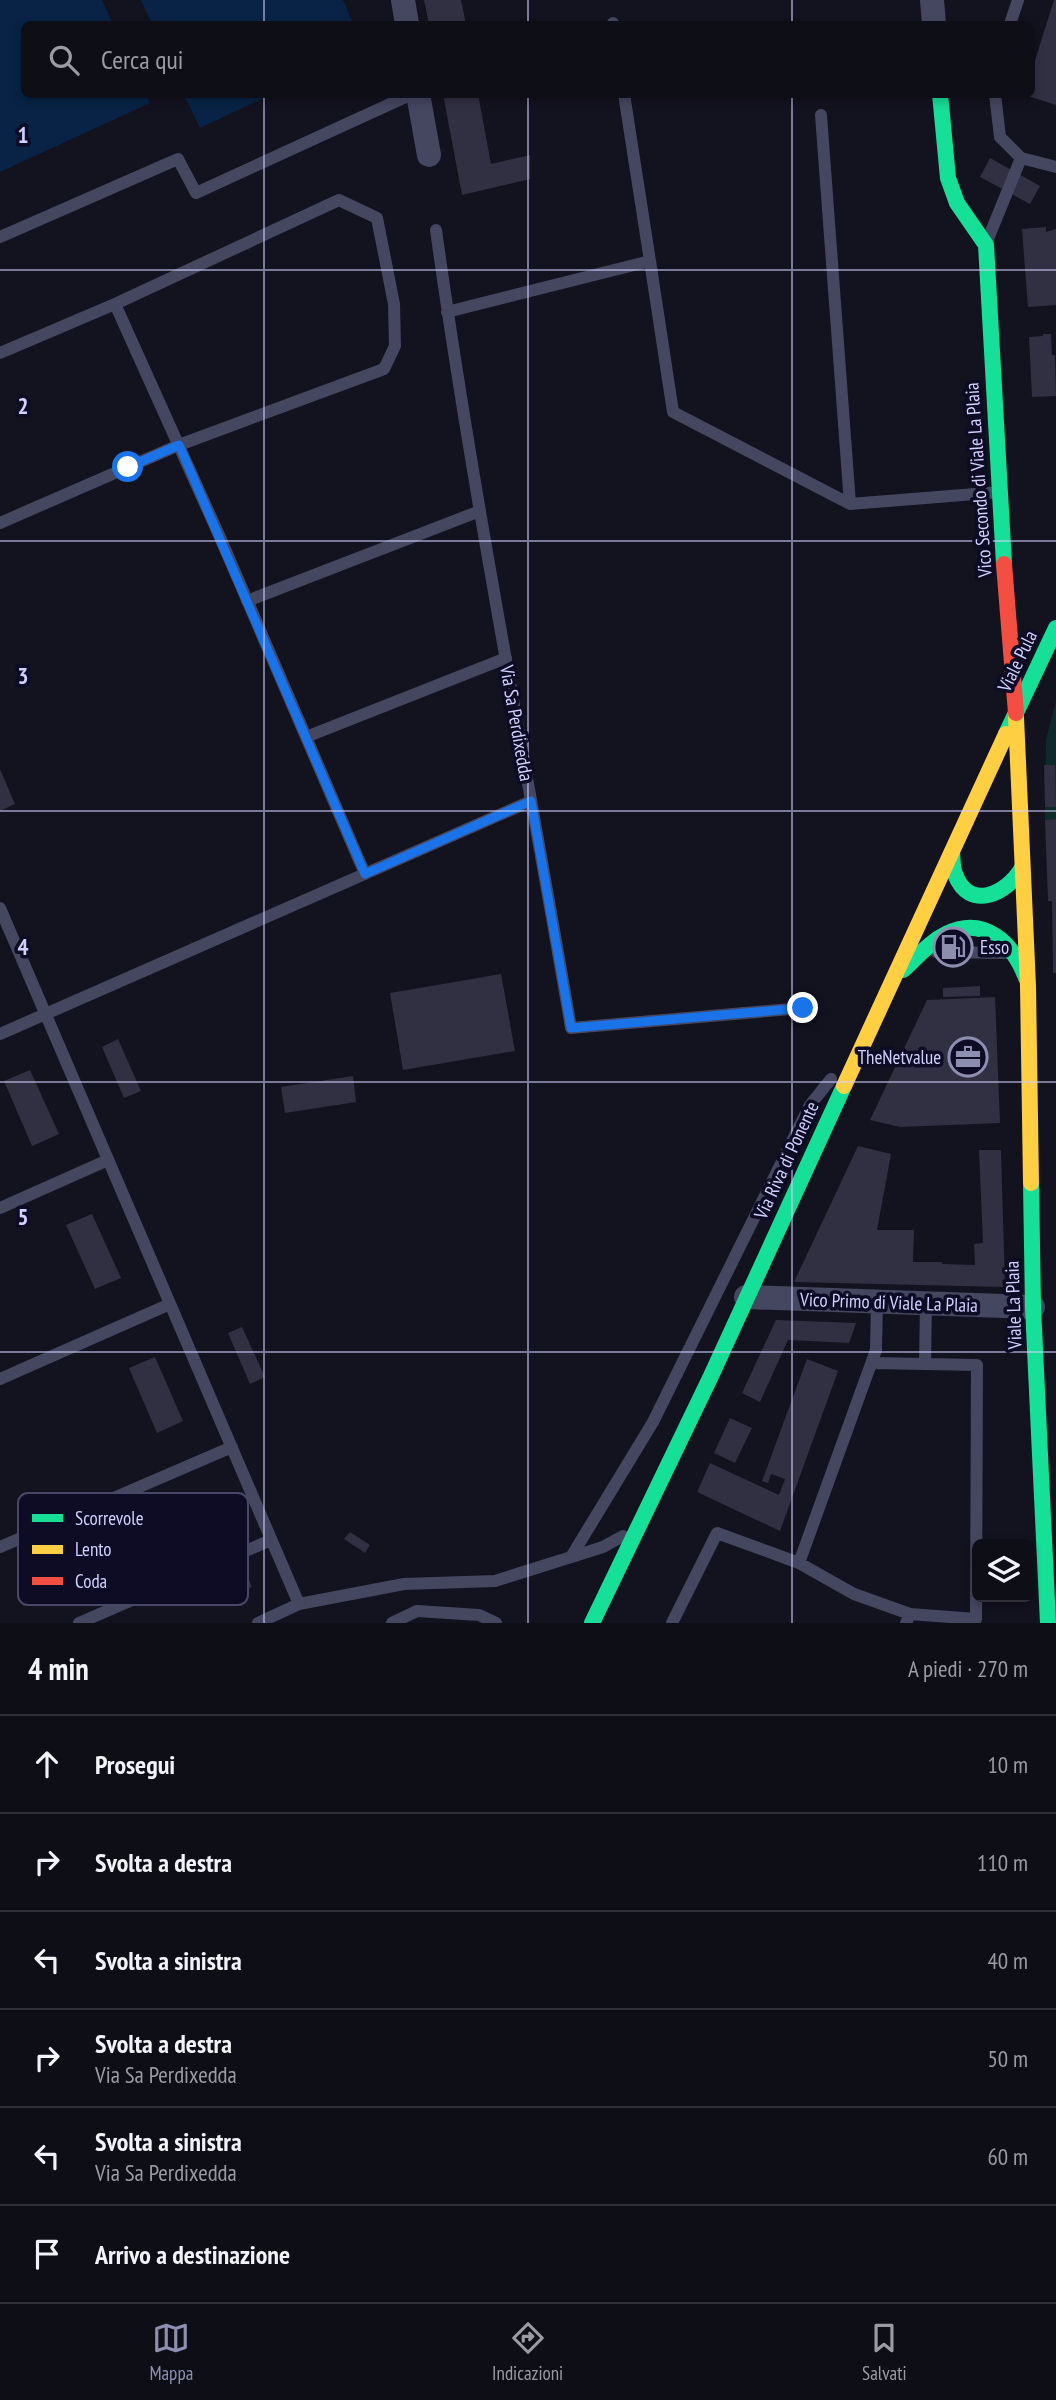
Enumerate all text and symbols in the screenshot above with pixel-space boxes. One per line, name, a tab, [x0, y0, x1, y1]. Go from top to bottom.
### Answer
search box	[21, 21, 1035, 98]
icon: search	[45, 41, 83, 79]
text: Cerca qui	[101, 43, 183, 76]
text: 1	[18, 120, 29, 149]
street label: Vico Secondo di Viale La Plaia	[959, 382, 997, 579]
text: 2	[18, 391, 29, 420]
route start	[112, 451, 143, 482]
street label: Viale Pula	[991, 626, 1042, 696]
text: 3	[18, 661, 29, 690]
street label: Via Sa Perdixedda	[495, 662, 539, 783]
fuel station icon: Esso	[932, 926, 974, 968]
text: 4	[18, 932, 29, 961]
place label: Esso	[980, 935, 1009, 959]
route end	[787, 992, 818, 1023]
office icon: TheNetvalue	[947, 1036, 989, 1078]
place label: TheNetvalue	[858, 1045, 941, 1069]
street label: Via Riva di Ponente	[748, 1097, 824, 1223]
text: 5	[18, 1202, 29, 1231]
street label: Viale La Plaia	[999, 1260, 1027, 1351]
street label: Vico Primo di Viale La Plaia	[799, 1287, 978, 1317]
legend	[18, 1493, 248, 1605]
text: Scorrevole	[75, 1506, 144, 1530]
text: Lento	[75, 1537, 112, 1561]
map controls	[972, 1539, 1035, 1602]
button: layers	[972, 1539, 1035, 1602]
text: Coda	[75, 1569, 107, 1593]
text: 4 min	[28, 1649, 89, 1688]
text: A piedi · 270 m	[908, 1654, 1028, 1683]
icon: ahead	[28, 1745, 66, 1783]
text: Prosegui	[95, 1748, 175, 1781]
text: 10 m	[987, 1750, 1028, 1779]
icon: right	[28, 1843, 66, 1881]
text: Svolta a destra	[95, 1846, 232, 1879]
text: 110 m	[977, 1848, 1028, 1877]
icon: left	[28, 1941, 66, 1979]
text: Svolta a sinistra	[95, 1944, 242, 1977]
text: 40 m	[987, 1946, 1028, 1975]
text: Svolta a destra	[95, 2027, 232, 2060]
icon: right	[28, 2039, 66, 2077]
text: 50 m	[987, 2044, 1028, 2073]
text: Via Sa Perdixedda	[95, 2060, 237, 2089]
text: Svolta a sinistra	[95, 2125, 242, 2158]
icon: left	[28, 2137, 66, 2175]
text: 60 m	[987, 2142, 1028, 2171]
text: Via Sa Perdixedda	[95, 2158, 237, 2187]
icon: arrive	[28, 2235, 66, 2273]
text: Arrivo a destinazione	[95, 2238, 290, 2271]
tab: Mappa	[149, 2319, 193, 2385]
tab: Indicazioni	[492, 2319, 563, 2385]
tab: Salvati	[862, 2319, 907, 2385]

